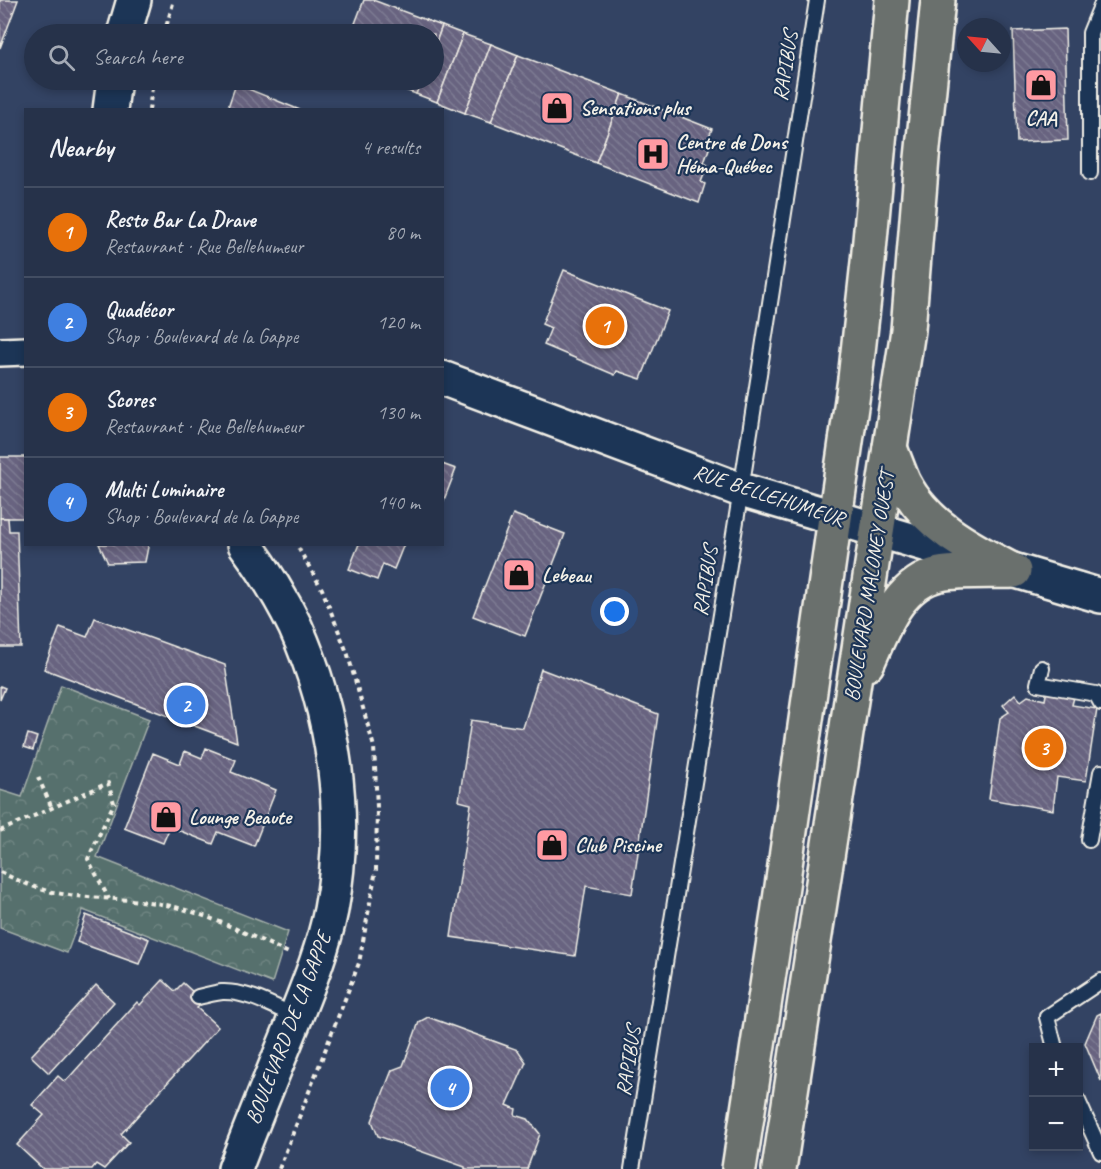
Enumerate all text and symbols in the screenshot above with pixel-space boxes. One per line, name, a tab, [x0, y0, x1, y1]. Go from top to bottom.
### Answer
north arrow	[957, 18, 1011, 72]
search box	[24, 24, 444, 90]
street label: RAPIBUS	[767, 26, 804, 103]
icon: search	[45, 41, 78, 74]
text: Search here	[93, 43, 183, 71]
shop icon: CAA	[1023, 67, 1059, 103]
shop icon: Sensations plus	[539, 90, 575, 126]
place label: Sensations plus	[580, 95, 693, 121]
place label: CAA	[1025, 105, 1058, 131]
place label: Centre de Dons Héma-Québec	[676, 129, 790, 179]
text: Nearby	[48, 131, 113, 164]
text: 4 results	[361, 135, 420, 160]
hospital icon: Centre de Dons Héma-Québec	[635, 136, 671, 172]
text: Resto Bar La Drave	[105, 206, 256, 234]
text: 1	[63, 220, 72, 245]
text: 80 m	[386, 220, 420, 245]
text: Restaurant · Rue Bellehumeur	[105, 234, 304, 259]
text: Quadécor	[105, 296, 173, 324]
pin: 1	[586, 304, 624, 348]
text: 2	[63, 310, 72, 335]
text: 120 m	[377, 310, 420, 335]
text: Shop · Boulevard de la Gappe	[105, 324, 298, 349]
text: Scores	[105, 386, 154, 414]
text: 3	[63, 400, 72, 425]
text: 130 m	[377, 400, 420, 425]
text: Restaurant · Rue Bellehumeur	[105, 414, 304, 439]
street label: RUE BELLEHUMEUR	[690, 458, 850, 532]
street label: BOULEVARD MALONEY OUEST	[838, 464, 901, 703]
text: Multi Luminaire	[105, 476, 223, 504]
text: 4	[63, 490, 72, 515]
text: 140 m	[377, 490, 420, 515]
text: Shop · Boulevard de la Gappe	[105, 504, 298, 529]
street label: RAPIBUS	[687, 541, 724, 618]
shop icon: Lebeau	[501, 557, 537, 593]
place label: Lebeau	[542, 562, 593, 588]
your location	[600, 597, 629, 626]
pin: 2	[166, 682, 206, 728]
pin: 3	[1024, 726, 1064, 771]
shop icon: Lounge Beaute	[148, 799, 184, 835]
place label: Lounge Beaute	[189, 804, 293, 830]
shop icon: Club Piscine	[534, 827, 570, 863]
place label: Club Piscine	[575, 832, 663, 858]
street label: BOULEVARD DE LA GAPPE	[239, 926, 338, 1128]
street label: RAPIBUS	[610, 1021, 647, 1098]
map controls	[1029, 1043, 1083, 1151]
button: +	[1029, 1043, 1083, 1097]
pin: 4	[430, 1066, 470, 1110]
button: −	[1029, 1097, 1083, 1151]

